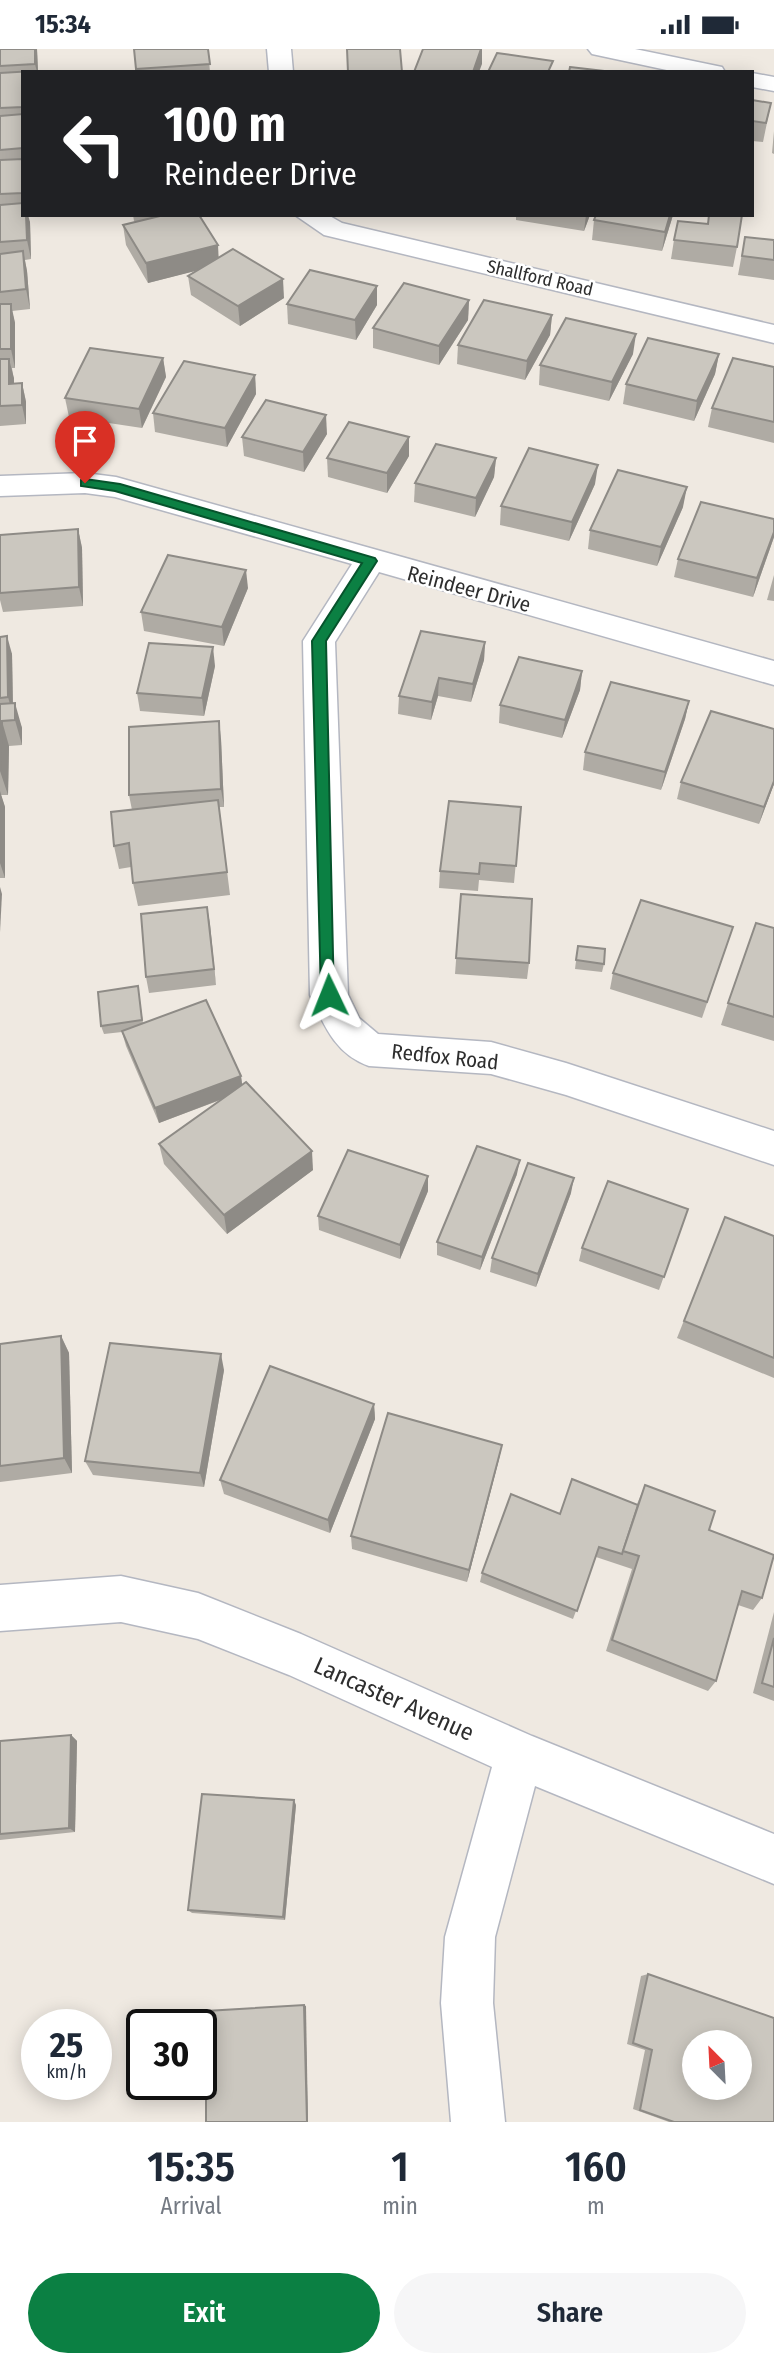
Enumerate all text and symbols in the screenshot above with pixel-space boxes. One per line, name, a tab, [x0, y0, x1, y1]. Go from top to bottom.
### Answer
text: 15:34	[35, 9, 91, 40]
text: 100 m	[164, 95, 286, 154]
icon: left	[49, 98, 140, 189]
text: Reindeer Drive	[164, 155, 357, 193]
street label: Shallford Road	[485, 255, 595, 301]
pin	[55, 411, 115, 483]
icon: arrive	[66, 422, 104, 460]
street label: Reindeer Drive	[404, 560, 534, 618]
position arrow	[292, 958, 366, 1032]
street label: Redfox Road	[390, 1038, 500, 1076]
street label: Lancaster Avenue	[310, 1651, 478, 1747]
speed limit sign: 30	[126, 2009, 217, 2100]
text: 25	[50, 2024, 83, 2066]
north arrow	[682, 2030, 752, 2100]
map controls	[682, 2030, 752, 2100]
text: km/h	[46, 2061, 87, 2083]
text: 15:35	[147, 2142, 235, 2192]
text: 1	[391, 2142, 409, 2192]
text: 160	[565, 2142, 627, 2192]
text: Arrival	[161, 2192, 222, 2220]
text: min	[382, 2192, 418, 2220]
text: m	[587, 2192, 605, 2220]
button: Exit	[28, 2273, 380, 2353]
button: Share	[394, 2273, 746, 2353]

